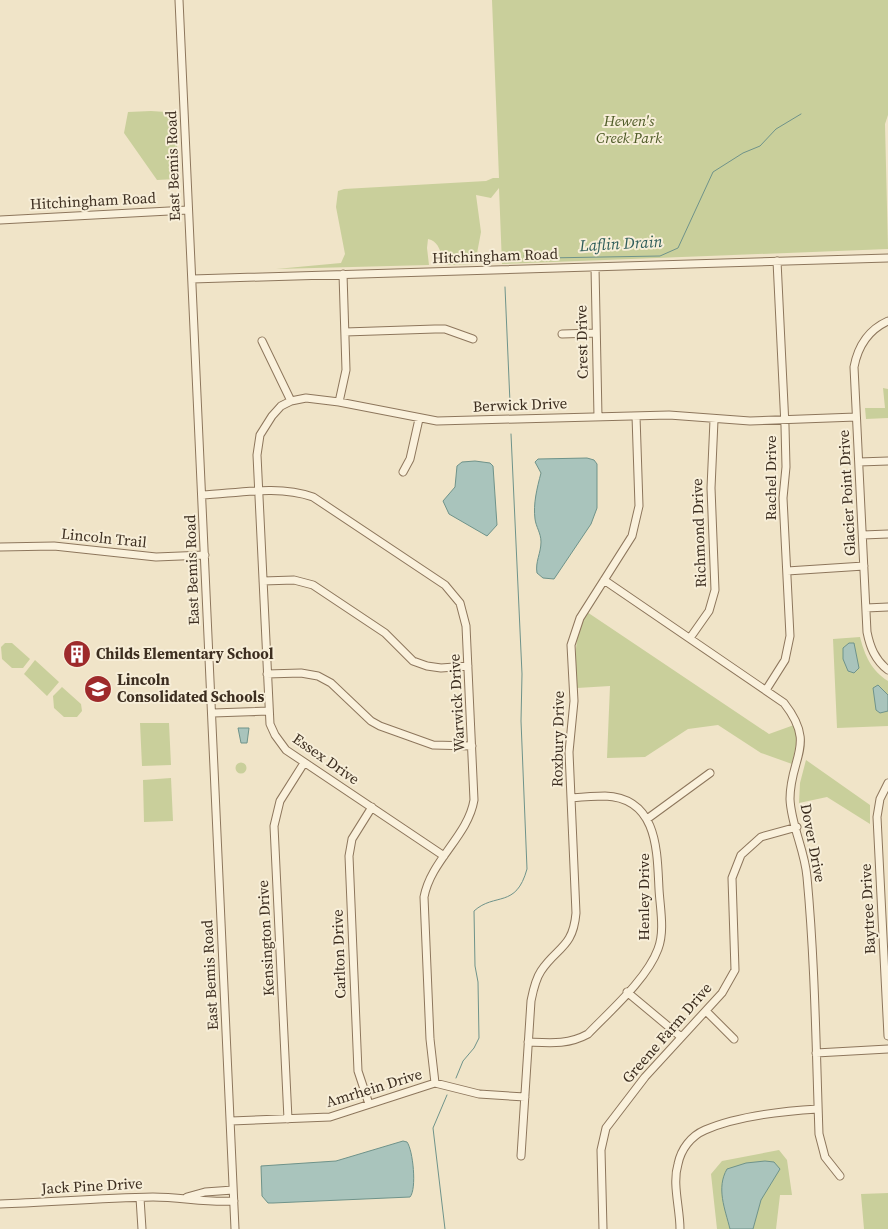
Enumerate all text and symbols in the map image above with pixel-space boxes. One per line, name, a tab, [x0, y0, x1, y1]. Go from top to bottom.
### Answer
street label: East Bemis Road	[160, 110, 185, 222]
park label: Hewen's Creek Park	[596, 110, 663, 148]
street label: Hitchingham Road	[29, 187, 157, 214]
water label: Laflin Drain	[578, 230, 663, 256]
street label: Hitchingham Road	[432, 243, 559, 268]
street label: Crest Drive	[570, 304, 593, 379]
street label: Berwick Drive	[472, 392, 568, 417]
street label: Glacier Point Drive	[833, 429, 860, 557]
street label: Rachel Drive	[760, 435, 781, 521]
street label: Richmond Drive	[686, 478, 711, 588]
street label: East Bemis Road	[179, 514, 204, 626]
street label: Lincoln Trail	[60, 523, 148, 552]
building icon: Childs Elementary School	[62, 639, 92, 669]
place label: Childs Elementary School	[96, 643, 274, 664]
street label: Warwick Drive	[443, 653, 470, 753]
place label: Lincoln Consolidated Schools	[117, 669, 264, 707]
school or university icon: Lincoln Consolidated Schools	[83, 674, 113, 704]
street label: Roxbury Drive	[546, 690, 569, 787]
street label: Essex Drive	[289, 728, 364, 790]
street label: Dover Drive	[796, 802, 831, 884]
street label: Henley Drive	[633, 853, 654, 941]
street label: Baytree Drive	[855, 863, 880, 955]
street label: Kensington Drive	[252, 879, 279, 997]
street label: Carlton Drive	[326, 909, 351, 999]
street label: East Bemis Road	[196, 919, 223, 1031]
street label: Greene Farm Drive	[617, 978, 716, 1088]
street label: Amrhein Drive	[323, 1063, 425, 1112]
street label: Jack Pine Drive	[40, 1172, 144, 1199]

